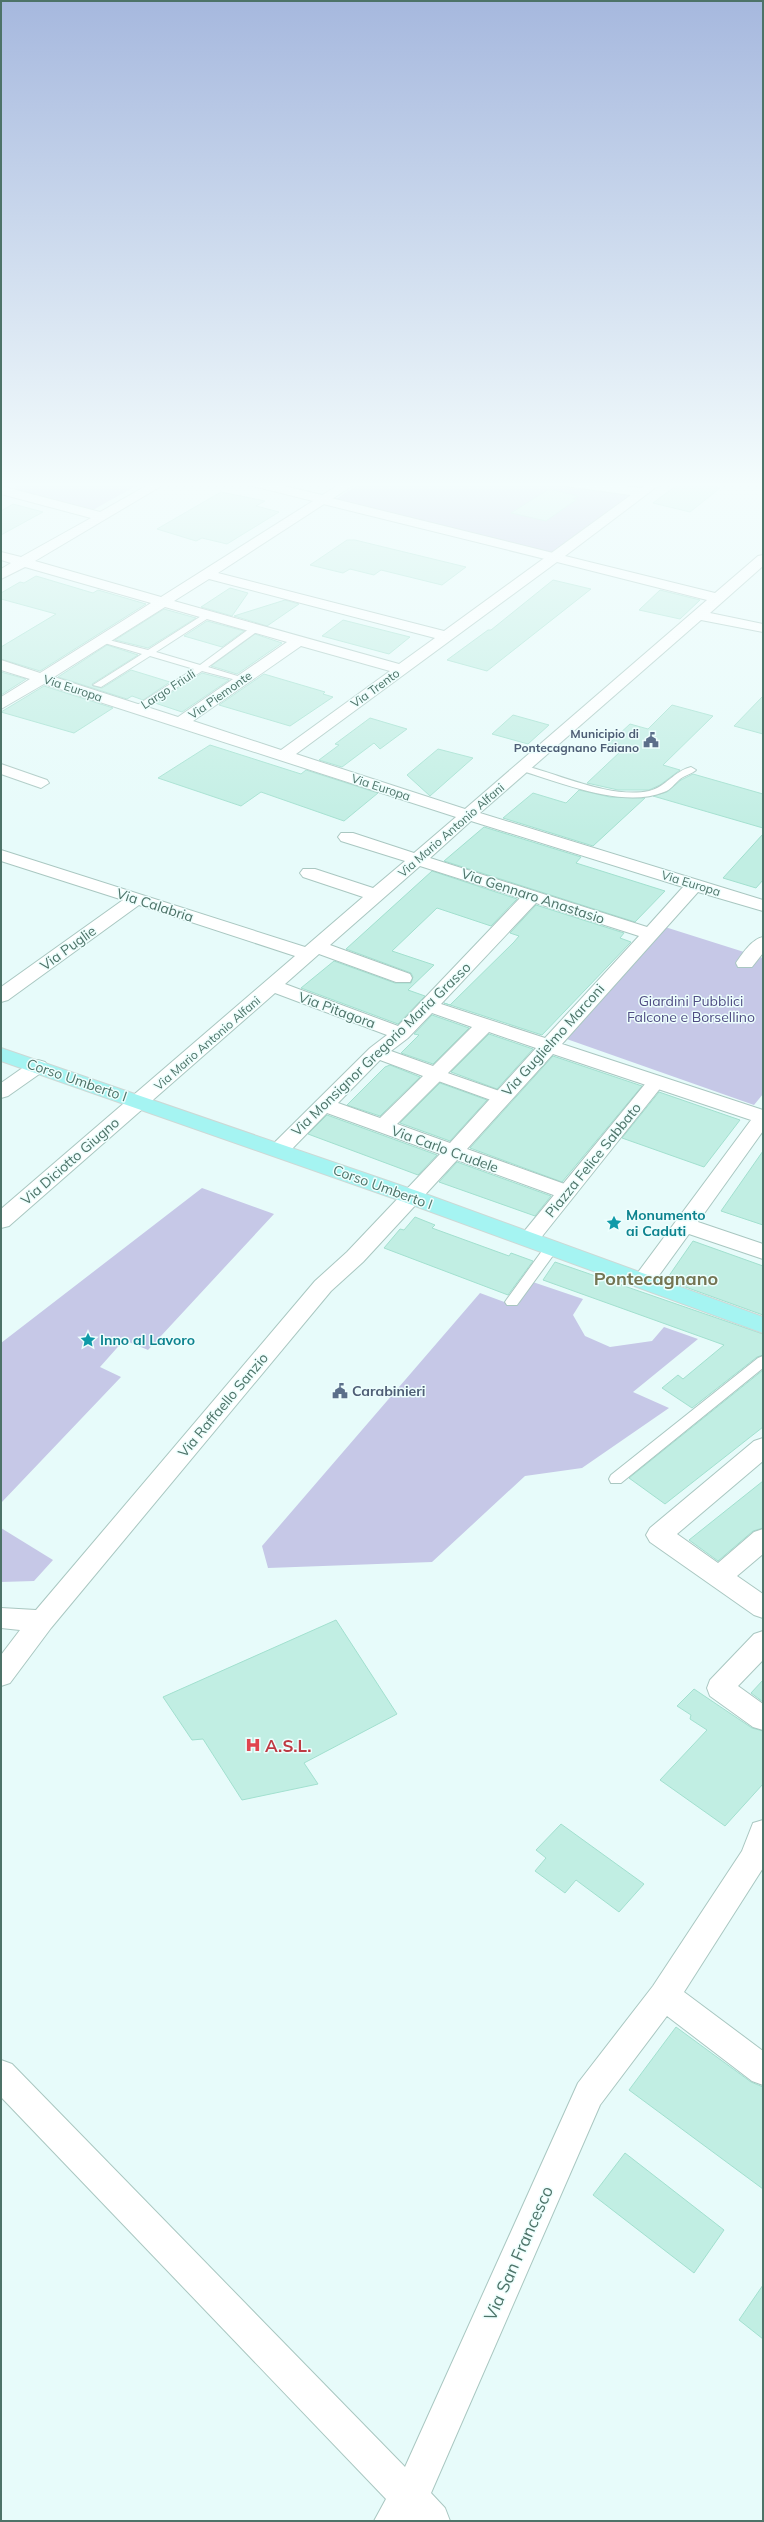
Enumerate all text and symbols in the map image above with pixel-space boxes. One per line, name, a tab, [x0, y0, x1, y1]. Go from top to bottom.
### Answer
street label: Via Trento	[348, 665, 402, 711]
street label: Largo Friuli	[138, 666, 198, 712]
street label: Via Piemonte	[185, 668, 255, 722]
street label: Via Europa	[42, 671, 104, 705]
place label: Municipio di Pontecagnano Faiano	[514, 726, 639, 755]
public building icon: Municipio di Pontecagnano Faiano	[642, 731, 660, 749]
street label: Via Europa	[350, 770, 412, 804]
street label: Via Mario Antonio Alfani	[395, 780, 507, 880]
street label: Via Gennaro Anastasio	[459, 864, 607, 928]
street label: Via Europa	[660, 867, 722, 899]
street label: Via Calabria	[114, 884, 196, 926]
street label: Via Puglie	[36, 922, 100, 974]
street label: Via Monsignor Gregorio Maria Grasso	[287, 958, 475, 1140]
street label: Via Guglielmo Marconi	[498, 980, 608, 1100]
street label: Via Pitagora	[296, 988, 378, 1032]
park label: Giardini Pubblici Falcone e Borsellino	[627, 992, 755, 1026]
street label: Via Mario Antonio Alfani	[151, 993, 263, 1093]
street label: Corso Umberto I	[25, 1054, 129, 1106]
street label: Piazza Felice Sabbato	[541, 1099, 645, 1221]
street label: Via Diciotto Giugno	[17, 1113, 123, 1209]
street label: Via Carlo Crudele	[389, 1121, 501, 1177]
street label: Corso Umberto I	[331, 1161, 435, 1213]
place label: Monumento ai Caduti	[626, 1206, 705, 1240]
place icon: Monumento ai Caduti	[605, 1214, 623, 1232]
district label: Pontecagnano	[594, 1267, 718, 1290]
place icon: Inno al Lavoro	[79, 1331, 97, 1349]
place label: Inno al Lavoro	[100, 1331, 195, 1349]
street label: Via Raffaello Sanzio	[174, 1349, 272, 1461]
public building icon: Carabinieri	[331, 1382, 349, 1400]
place label: Carabinieri	[352, 1382, 425, 1400]
place label: A.S.L.	[265, 1735, 311, 1756]
hospital icon: A.S.L.	[244, 1736, 262, 1754]
street label: Via San Francesco	[479, 2182, 557, 2324]

